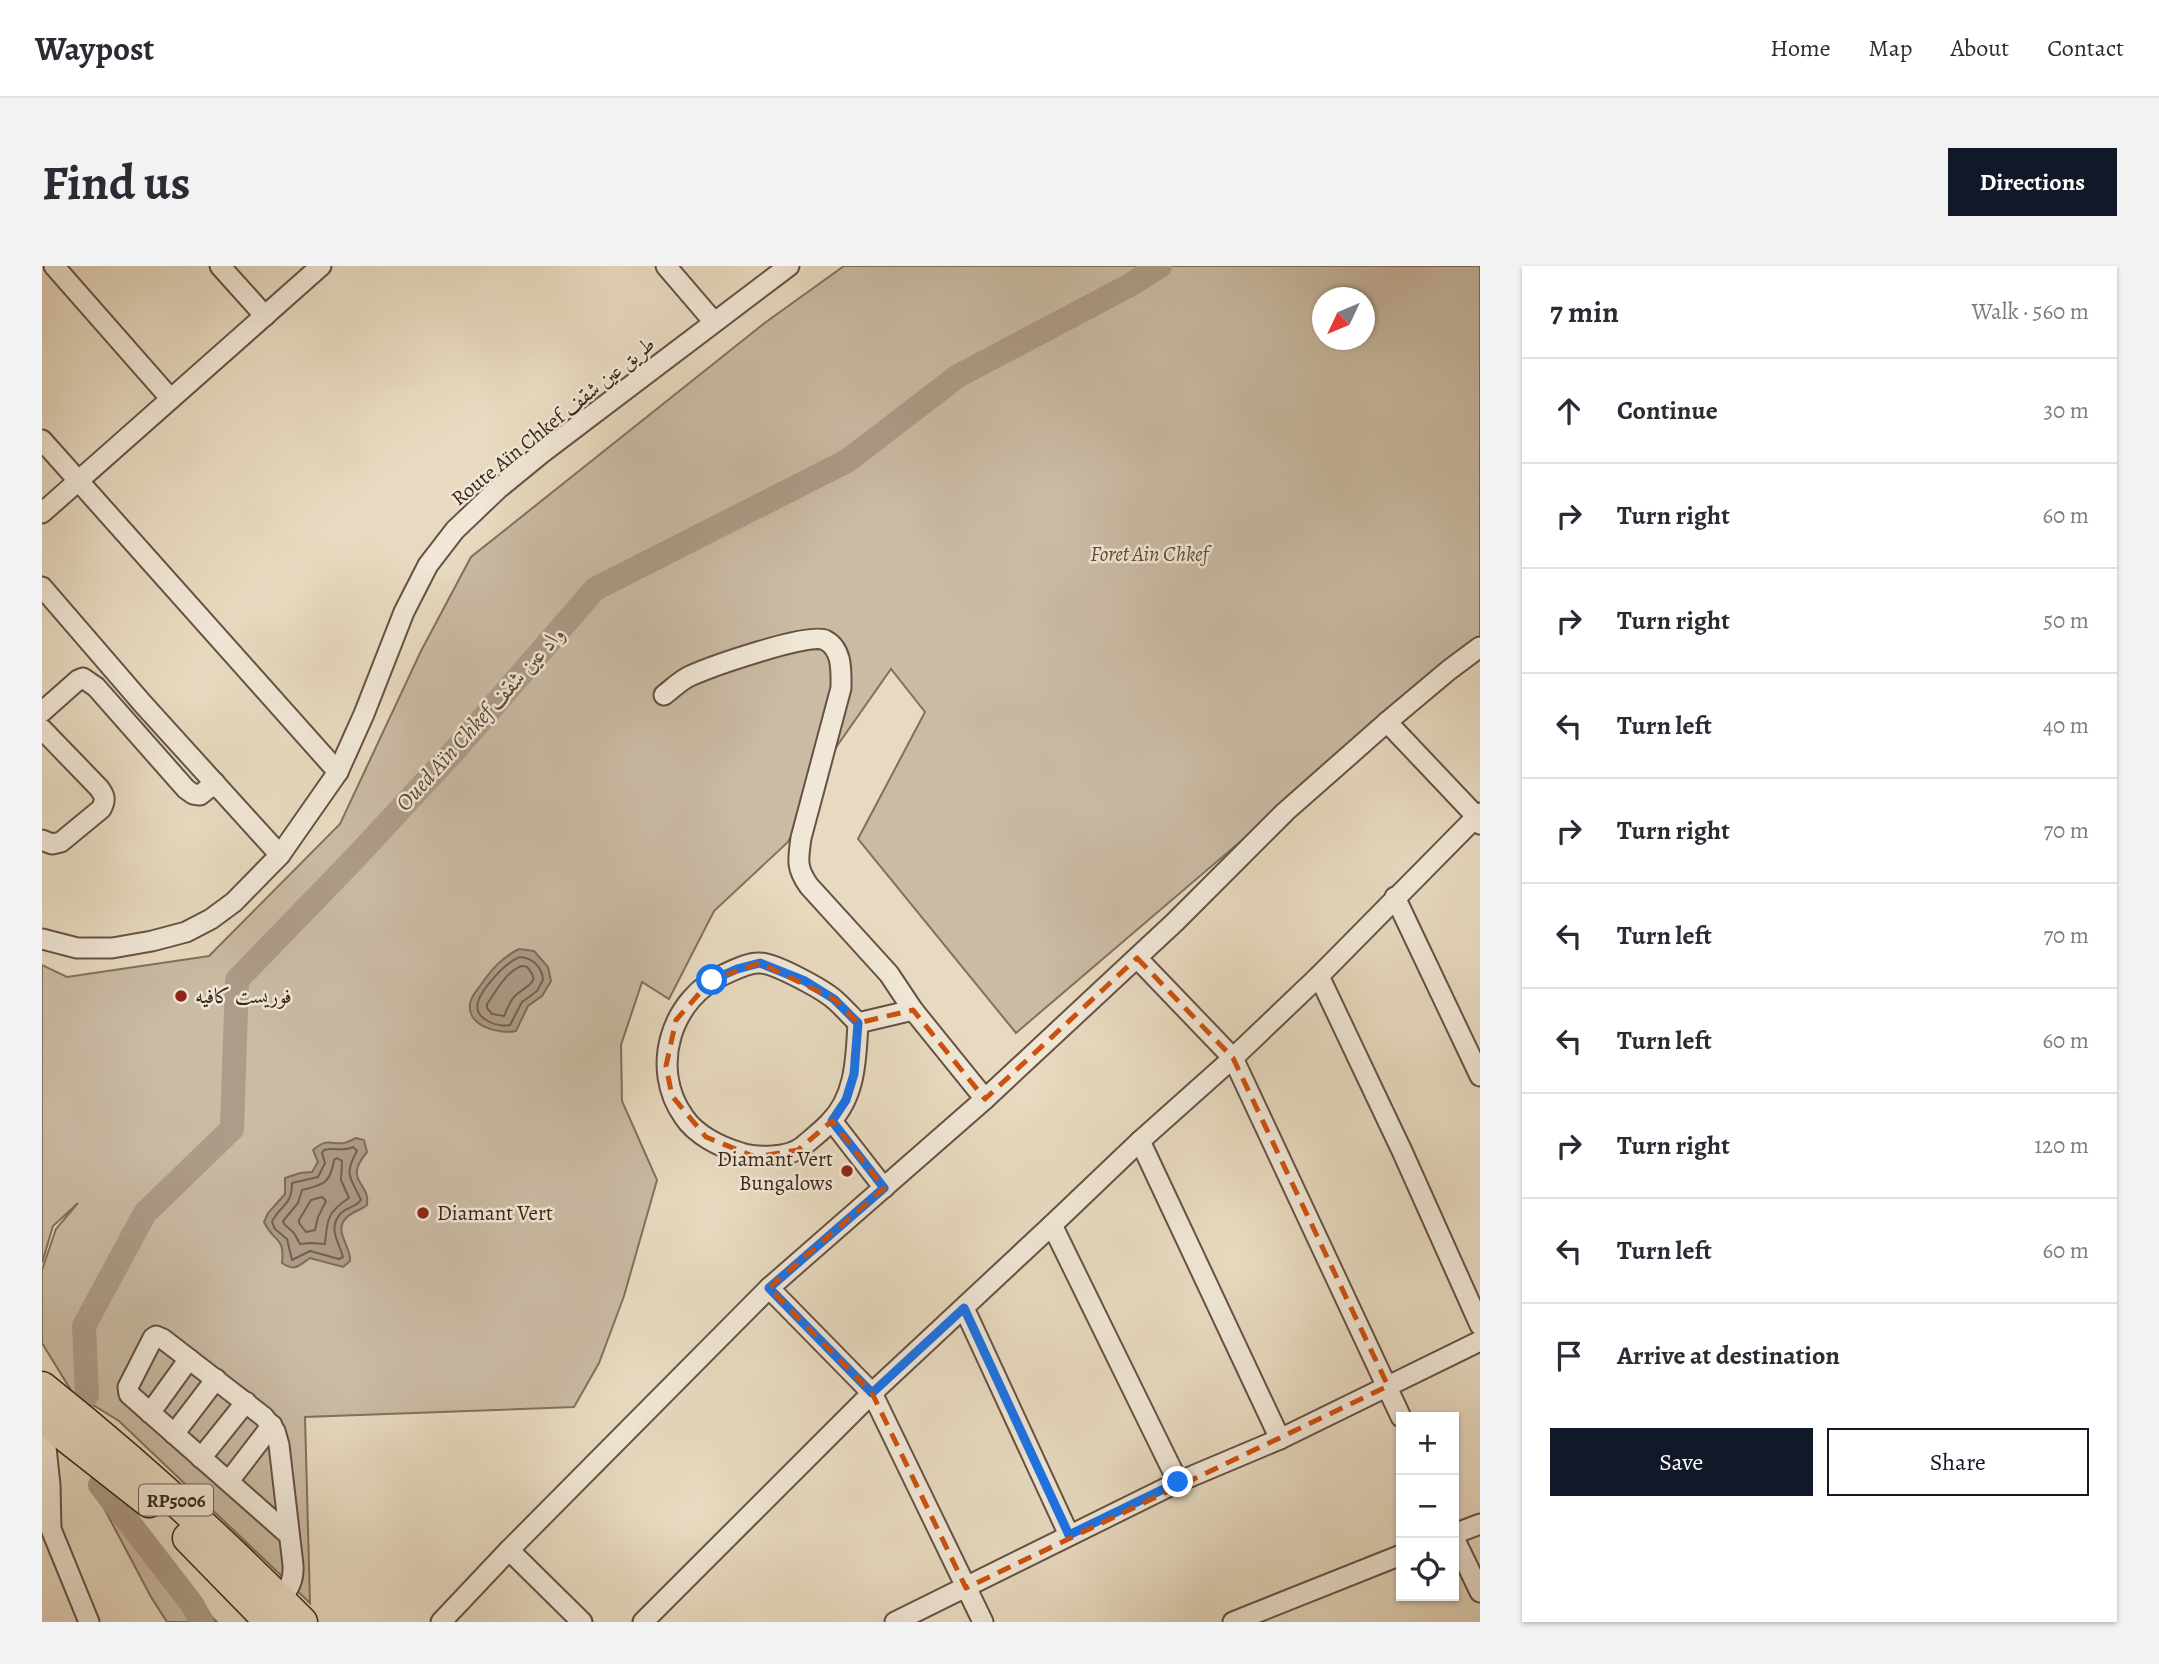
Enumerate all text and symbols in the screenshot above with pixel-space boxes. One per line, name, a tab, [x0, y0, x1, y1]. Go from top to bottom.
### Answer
text: Waypost	[35, 26, 154, 71]
text: Home	[1770, 32, 1831, 64]
text: Map	[1869, 32, 1913, 64]
text: About	[1951, 32, 2009, 64]
text: Contact	[2047, 32, 2124, 64]
button: Directions	[1948, 148, 2117, 216]
text: Find us	[42, 149, 190, 216]
north arrow	[1312, 287, 1375, 350]
text: 7 min	[1550, 292, 1619, 332]
text: Walk · 560 m	[1972, 296, 2089, 327]
street label: Route Aïn Chkef طريق عين شقف	[445, 330, 661, 512]
icon: ahead	[1550, 392, 1588, 430]
text: Continue	[1617, 393, 1718, 428]
text: 30 m	[2043, 395, 2089, 426]
icon: right	[1550, 497, 1588, 535]
text: Turn right	[1617, 498, 1730, 533]
text: 60 m	[2042, 500, 2089, 531]
park label: Foret Ain Chkef	[1090, 540, 1212, 568]
icon: right	[1550, 602, 1588, 640]
text: Turn right	[1617, 603, 1730, 638]
text: 50 m	[2043, 605, 2089, 636]
water label: Oued Aïn Chkef واد عين شقف	[389, 619, 572, 818]
icon: left	[1550, 707, 1588, 745]
text: Turn left	[1617, 708, 1712, 743]
text: 40 m	[2043, 710, 2089, 741]
icon: right	[1550, 812, 1588, 850]
text: Turn right	[1617, 813, 1730, 848]
text: 70 m	[2043, 815, 2089, 846]
icon: left	[1550, 917, 1588, 955]
text: Turn left	[1617, 918, 1712, 953]
text: 70 m	[2043, 920, 2089, 951]
route start	[696, 964, 727, 995]
place label: فوريست كافيه	[195, 982, 292, 1010]
marker: فوريست كافيه	[173, 988, 189, 1004]
icon: left	[1550, 1022, 1588, 1060]
text: Turn left	[1617, 1023, 1712, 1058]
text: 60 m	[2042, 1025, 2089, 1056]
icon: right	[1550, 1127, 1588, 1165]
text: Turn right	[1617, 1128, 1730, 1163]
text: 120 m	[2034, 1130, 2089, 1161]
place label: Diamant Vert Bungalows	[717, 1145, 833, 1197]
marker: Diamant Vert Bungalows	[839, 1163, 855, 1179]
place label: Diamant Vert	[437, 1199, 553, 1227]
marker: Diamant Vert	[415, 1205, 431, 1221]
icon: left	[1550, 1232, 1588, 1270]
text: Turn left	[1617, 1233, 1712, 1268]
text: 60 m	[2042, 1235, 2089, 1266]
icon: arrive	[1550, 1337, 1588, 1375]
text: Arrive at destination	[1617, 1338, 1840, 1373]
map controls	[1396, 1412, 1459, 1601]
button: +	[1396, 1412, 1459, 1475]
button: Save	[1550, 1428, 1813, 1496]
button: Share	[1827, 1428, 2089, 1496]
route end	[1162, 1466, 1193, 1497]
button: −	[1396, 1475, 1459, 1538]
road number: RP5006	[139, 1484, 213, 1516]
button: locate	[1396, 1538, 1459, 1601]

